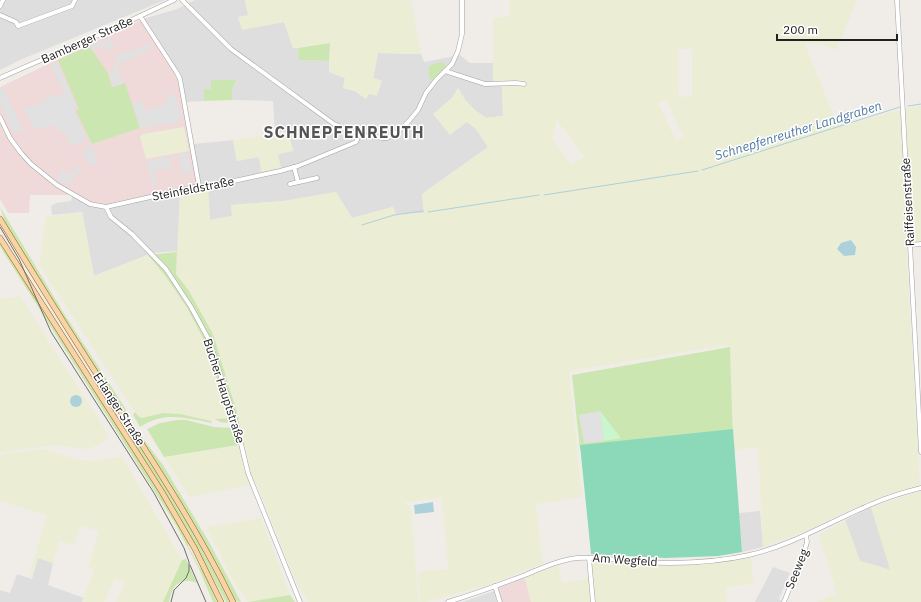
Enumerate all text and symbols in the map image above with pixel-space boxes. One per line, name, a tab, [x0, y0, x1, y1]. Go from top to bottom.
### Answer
street label: Bamberger Straße	[39, 12, 135, 66]
scale bar	[777, 16, 897, 42]
text: 200 m	[783, 22, 818, 37]
water label: Schnepfenreuther Landgraben	[713, 97, 884, 164]
district label: SCHNEPFENREUTH	[264, 122, 424, 142]
street label: Raiffeisenstraße	[898, 157, 917, 247]
street label: Steinfeldstraße	[151, 173, 236, 204]
street label: Bucher Hauptstraße	[200, 337, 249, 445]
street label: Erlanger Straße	[90, 369, 149, 448]
street label: Seeweg	[782, 546, 812, 591]
street label: Am Wegfeld	[592, 550, 658, 569]

